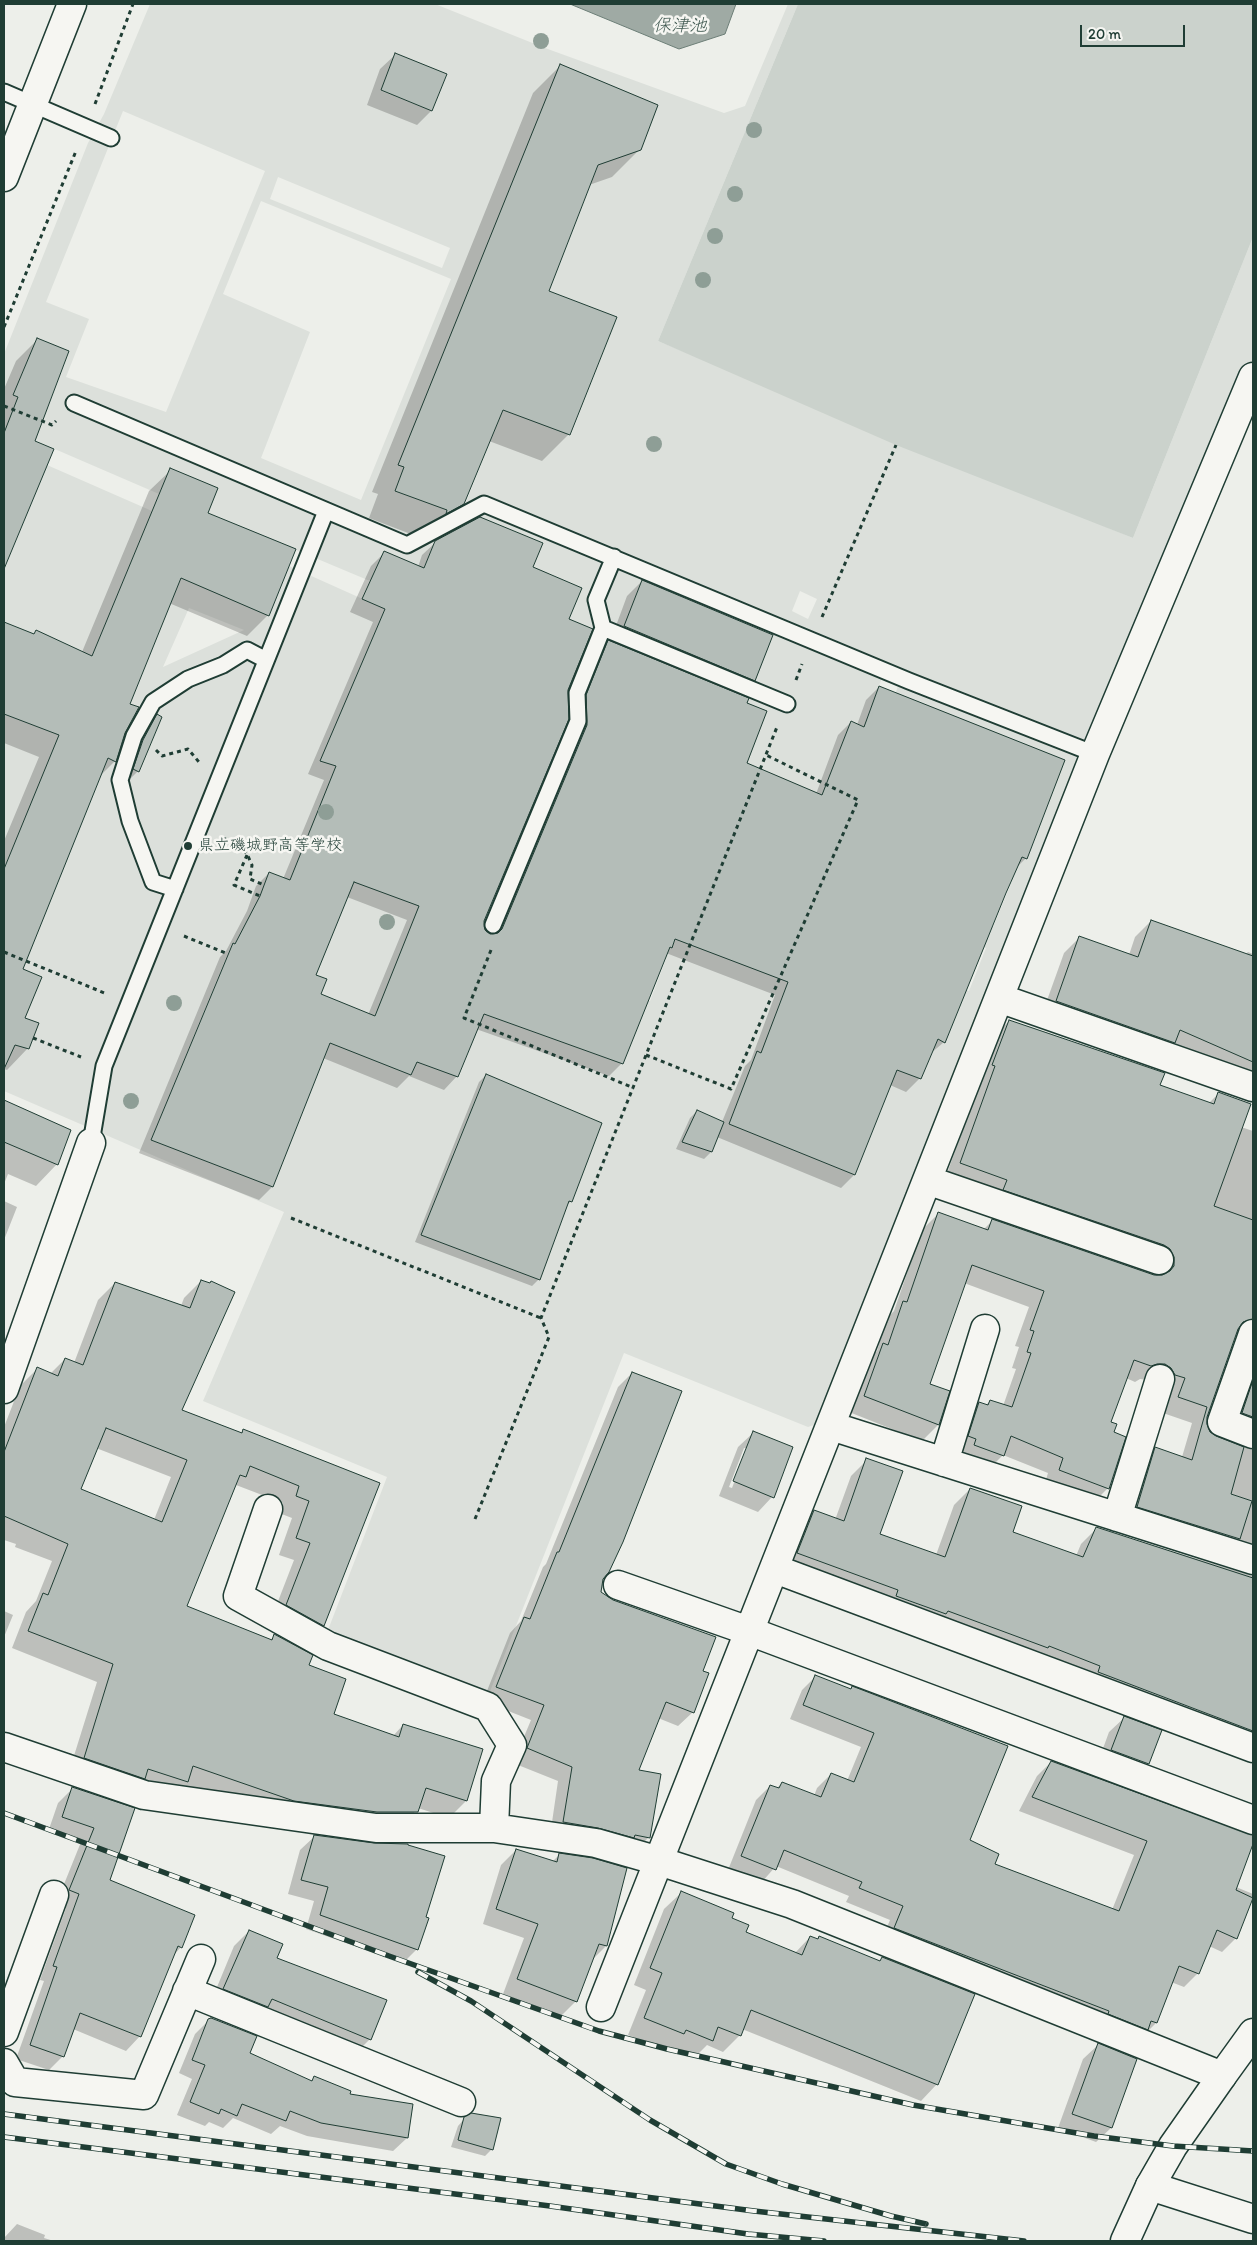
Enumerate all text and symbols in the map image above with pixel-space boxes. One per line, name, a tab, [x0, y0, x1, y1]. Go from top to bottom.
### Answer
water label: 保津池	[653, 15, 707, 37]
scale bar	[1082, 15, 1187, 47]
text: 20 m	[1088, 25, 1121, 43]
place label: 県立磯城野高等学校	[198, 836, 342, 856]
marker: 県立磯城野高等学校	[182, 840, 194, 852]

